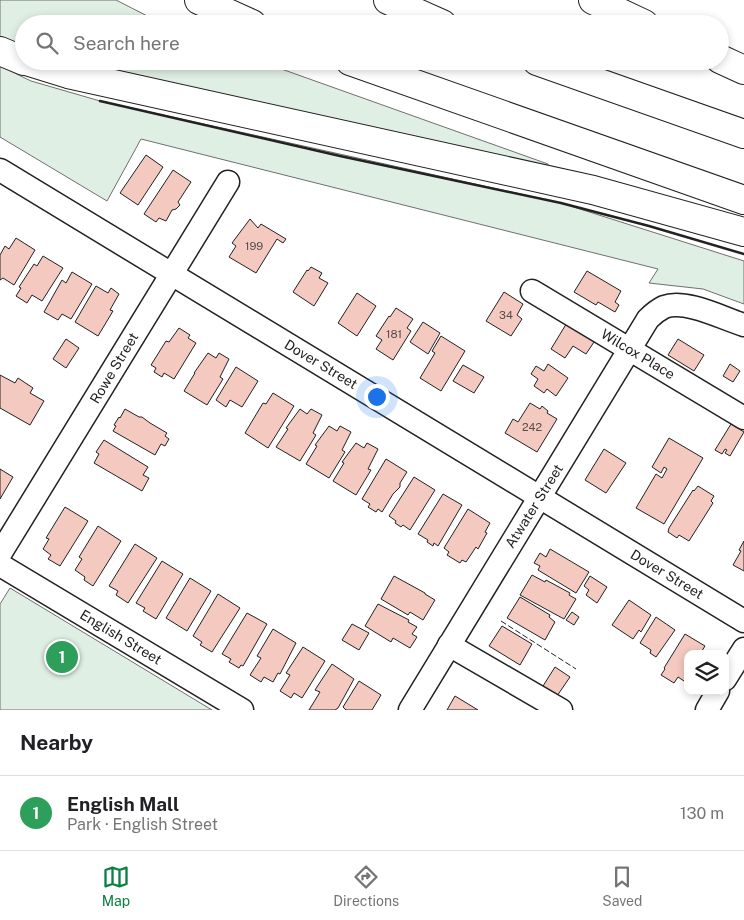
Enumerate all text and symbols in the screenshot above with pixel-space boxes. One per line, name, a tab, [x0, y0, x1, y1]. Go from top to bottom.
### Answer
search box	[15, 15, 729, 70]
icon: search	[33, 29, 61, 57]
text: Search here	[73, 32, 180, 54]
house number: 199	[245, 240, 263, 252]
house number: 34	[499, 309, 513, 321]
street label: Wilcox Place	[598, 326, 678, 382]
house number: 181	[386, 328, 402, 340]
street label: Rowe Street	[87, 330, 141, 406]
street label: Dover Street	[282, 336, 360, 392]
your location	[364, 384, 390, 410]
house number: 242	[522, 421, 542, 433]
street label: Atwater Street	[502, 461, 566, 551]
street label: Dover Street	[628, 546, 706, 602]
street label: English Street	[77, 606, 165, 668]
pin: 1	[46, 638, 78, 676]
map controls	[684, 650, 729, 695]
button: layers	[684, 650, 729, 695]
text: Nearby	[20, 730, 93, 755]
text: English Mall	[67, 793, 179, 815]
text: 1	[33, 804, 39, 823]
text: 130 m	[680, 804, 724, 823]
text: Park · English Street	[67, 815, 218, 834]
tab: Map	[102, 863, 130, 909]
tab: Directions	[333, 863, 399, 909]
tab: Saved	[602, 863, 642, 909]

